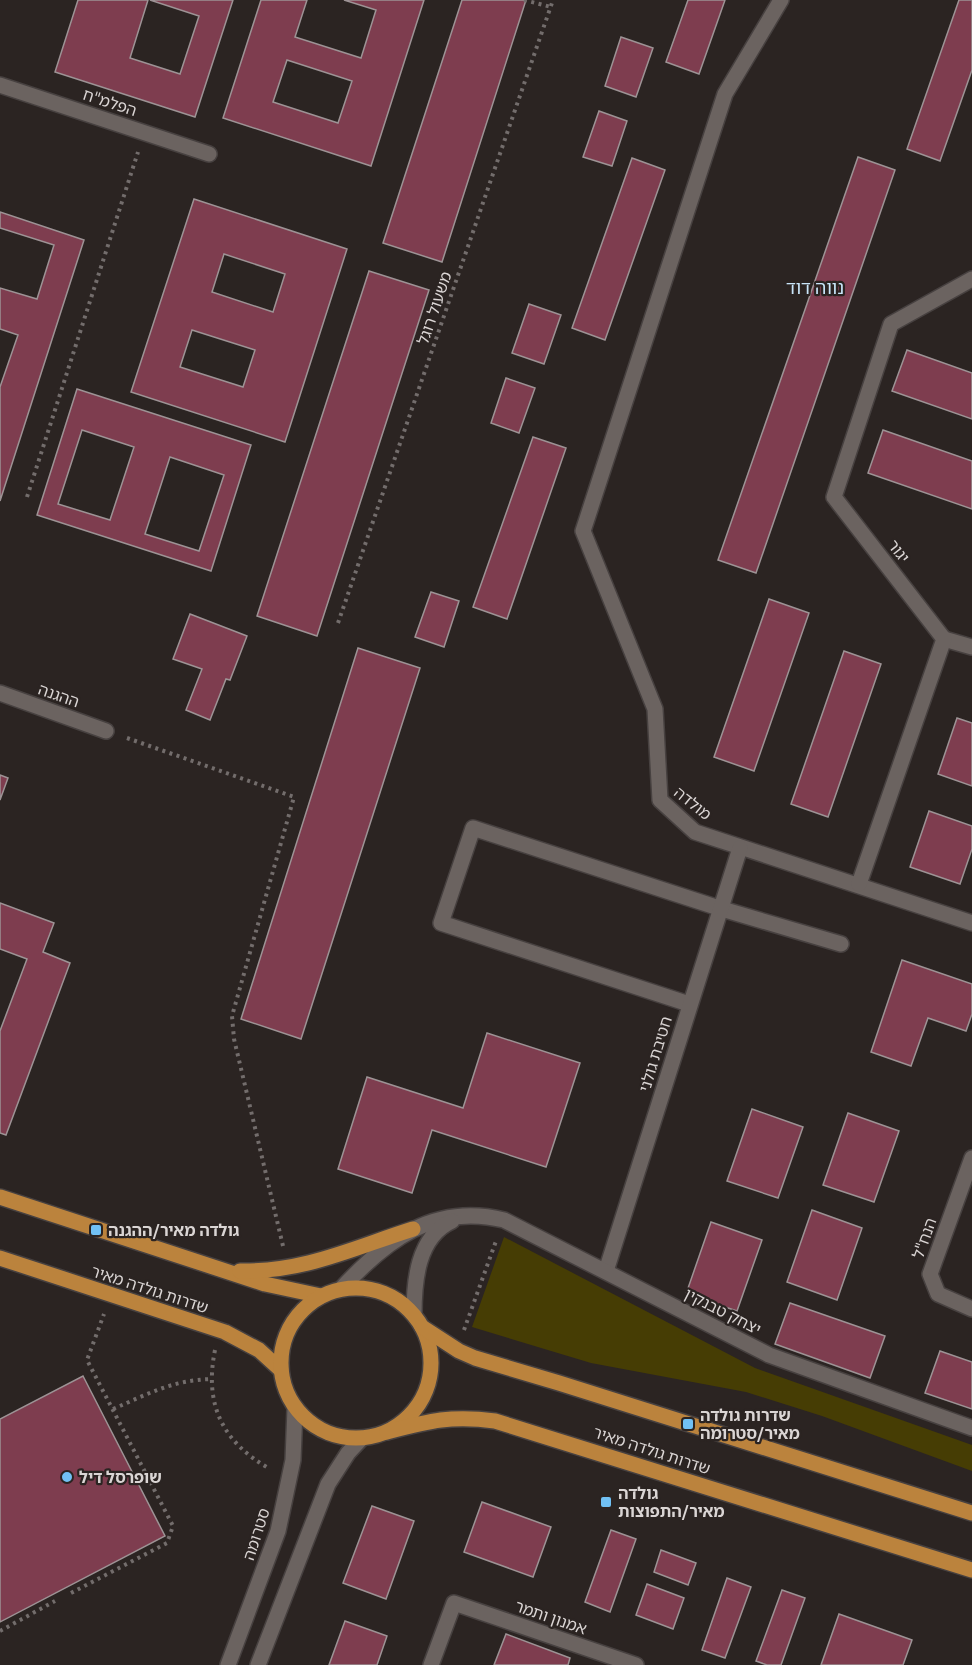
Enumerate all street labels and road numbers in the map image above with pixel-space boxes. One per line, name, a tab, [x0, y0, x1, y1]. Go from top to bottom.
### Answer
street label: הפלמ"ח	[80, 84, 140, 120]
street label: משעול רוגל	[412, 269, 456, 347]
street label: יגור	[884, 535, 914, 567]
street label: ההגנה	[36, 679, 82, 711]
street label: מולדה	[670, 782, 716, 824]
street label: חטיבת גולני	[634, 1014, 676, 1094]
street label: הנח"ל	[907, 1215, 941, 1261]
street label: שדרות גולדה מאיר	[89, 1261, 211, 1317]
street label: יצחק טבנקין	[681, 1283, 765, 1339]
street label: שדרות גולדה מאיר	[591, 1422, 713, 1478]
street label: סטרומה	[238, 1505, 274, 1563]
street label: אמנון ותמר	[512, 1595, 590, 1639]

